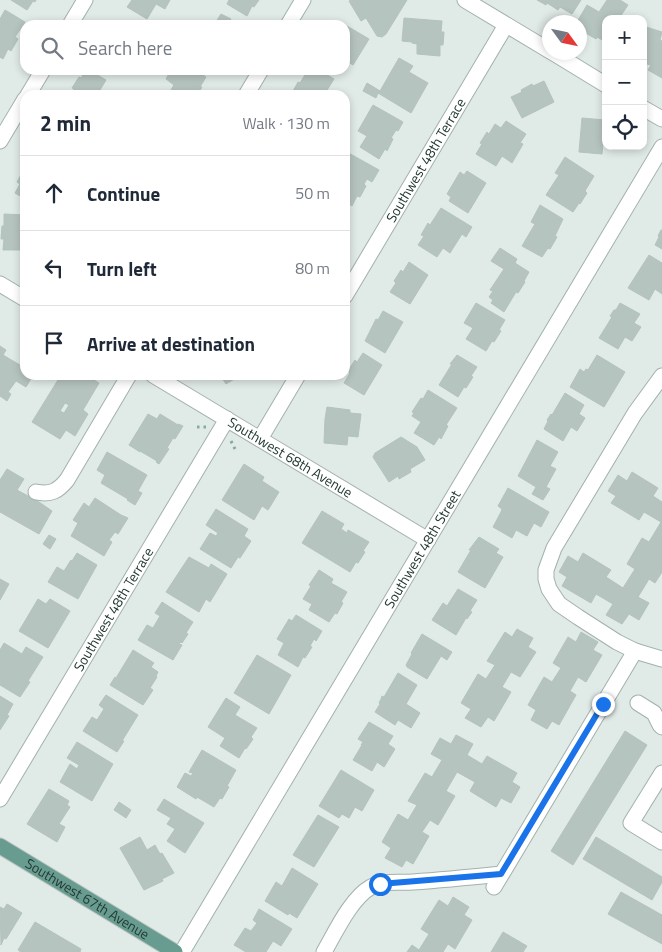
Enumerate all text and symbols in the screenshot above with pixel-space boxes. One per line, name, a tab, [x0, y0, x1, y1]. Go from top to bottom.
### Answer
north arrow	[542, 15, 587, 60]
map controls	[602, 15, 647, 150]
button: +	[602, 15, 647, 60]
search box	[20, 20, 350, 75]
text: Search here	[78, 33, 172, 62]
icon: search	[38, 34, 66, 62]
button: −	[602, 60, 647, 105]
street label: Southwest 48th Terrace	[380, 94, 470, 226]
button: locate	[602, 105, 647, 150]
text: 2 min	[40, 107, 91, 139]
text: Walk · 130 m	[242, 111, 330, 135]
icon: ahead	[40, 179, 68, 207]
text: Continue	[87, 179, 160, 208]
text: 50 m	[295, 181, 330, 205]
icon: left	[40, 254, 68, 282]
text: Turn left	[87, 254, 157, 283]
text: 80 m	[295, 256, 330, 280]
icon: arrive	[40, 329, 68, 357]
text: Arrive at destination	[87, 329, 255, 358]
street label: Southwest 68th Avenue	[224, 411, 357, 502]
street label: Southwest 48th Street	[378, 486, 465, 612]
street label: Southwest 48th Terrace	[68, 543, 158, 675]
route end	[592, 693, 615, 716]
street label: Southwest 67th Avenue	[21, 853, 154, 944]
route start	[369, 873, 392, 896]

